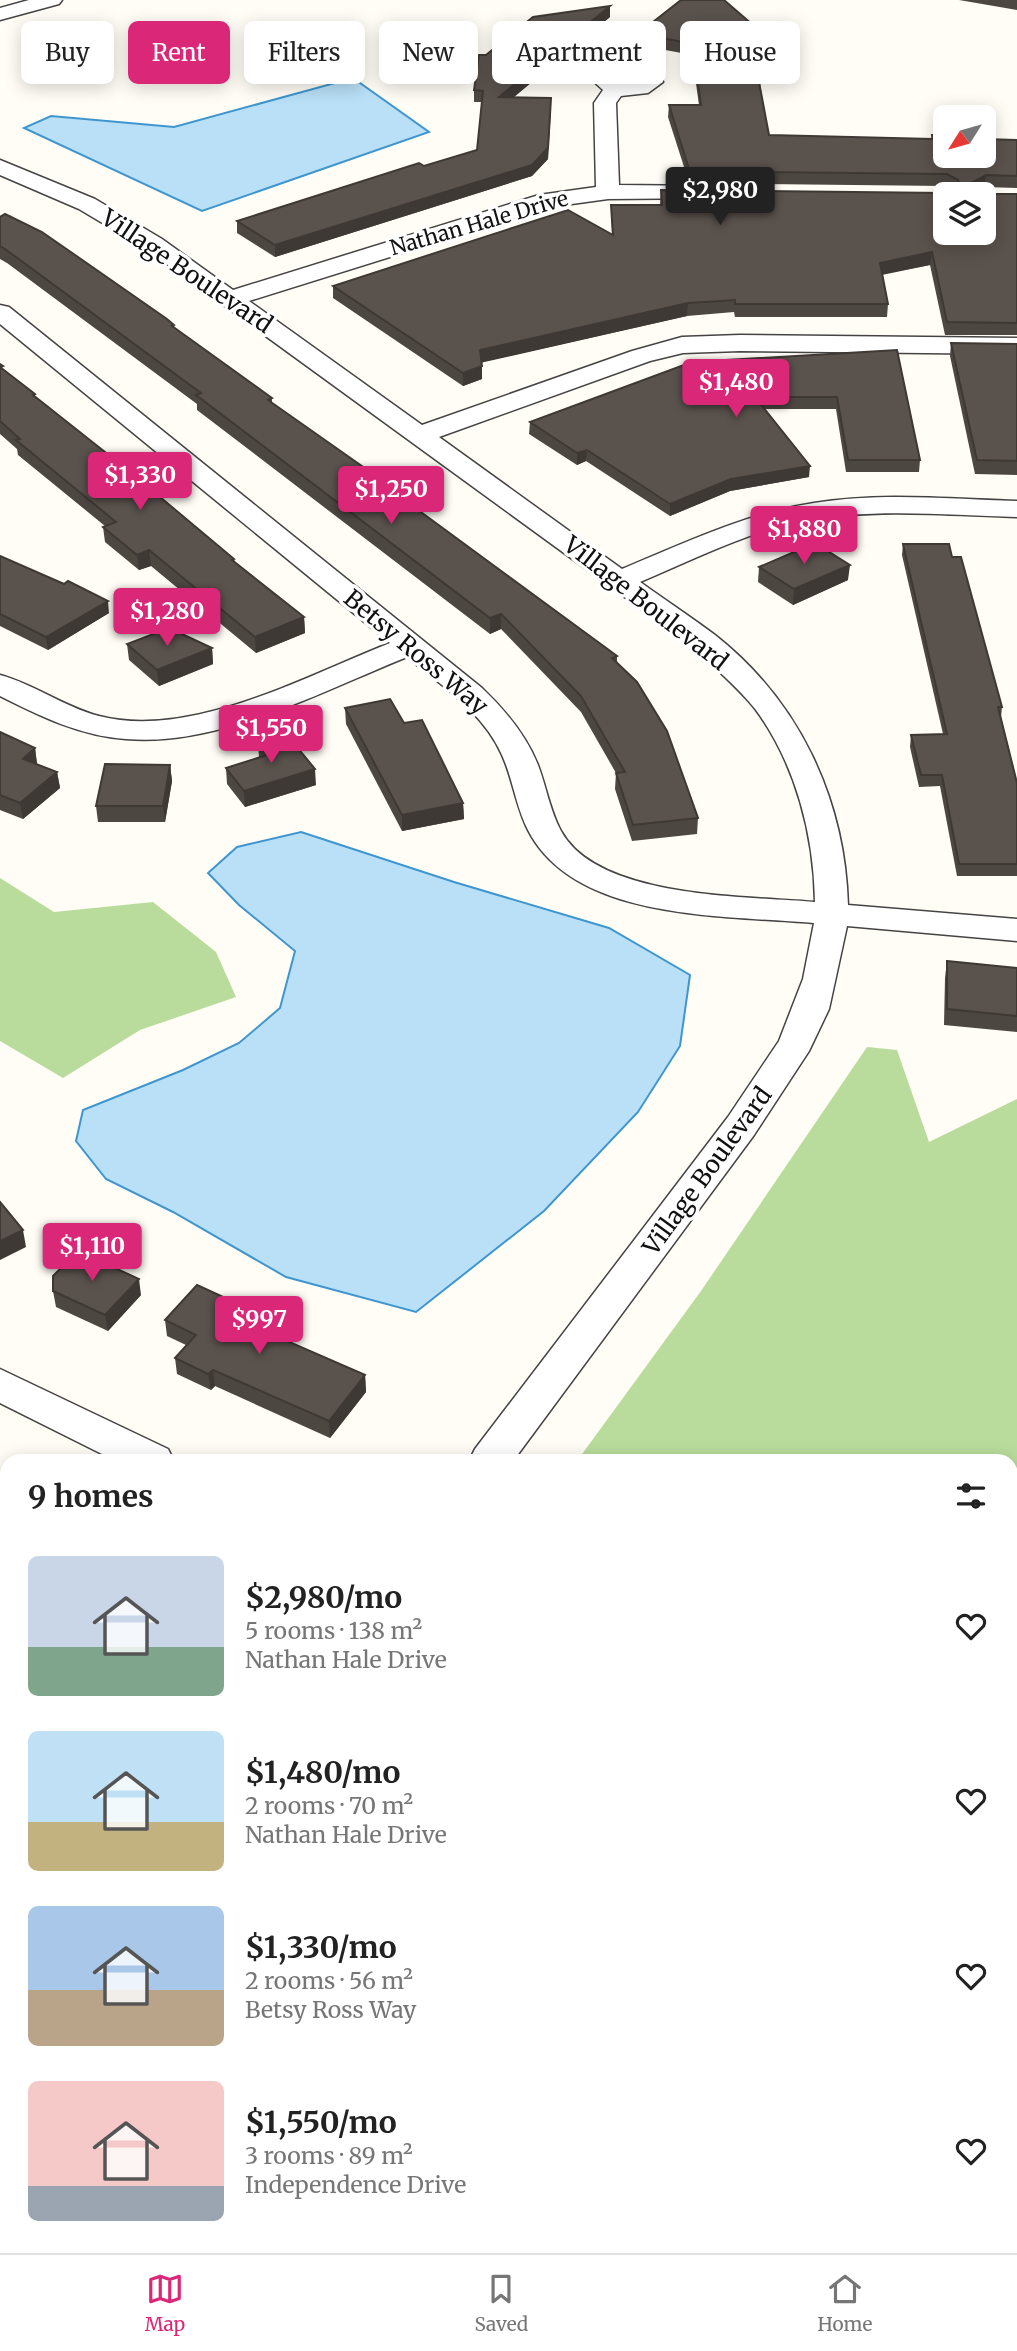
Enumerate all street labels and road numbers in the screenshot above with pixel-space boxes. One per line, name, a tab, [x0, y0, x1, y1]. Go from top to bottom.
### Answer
street label: Nathan Hale Drive	[387, 185, 571, 261]
street label: Village Boulevard	[94, 202, 279, 340]
street label: Village Boulevard	[557, 528, 735, 677]
street label: Betsy Ross Way	[337, 583, 495, 721]
street label: Village Boulevard	[635, 1081, 778, 1262]

